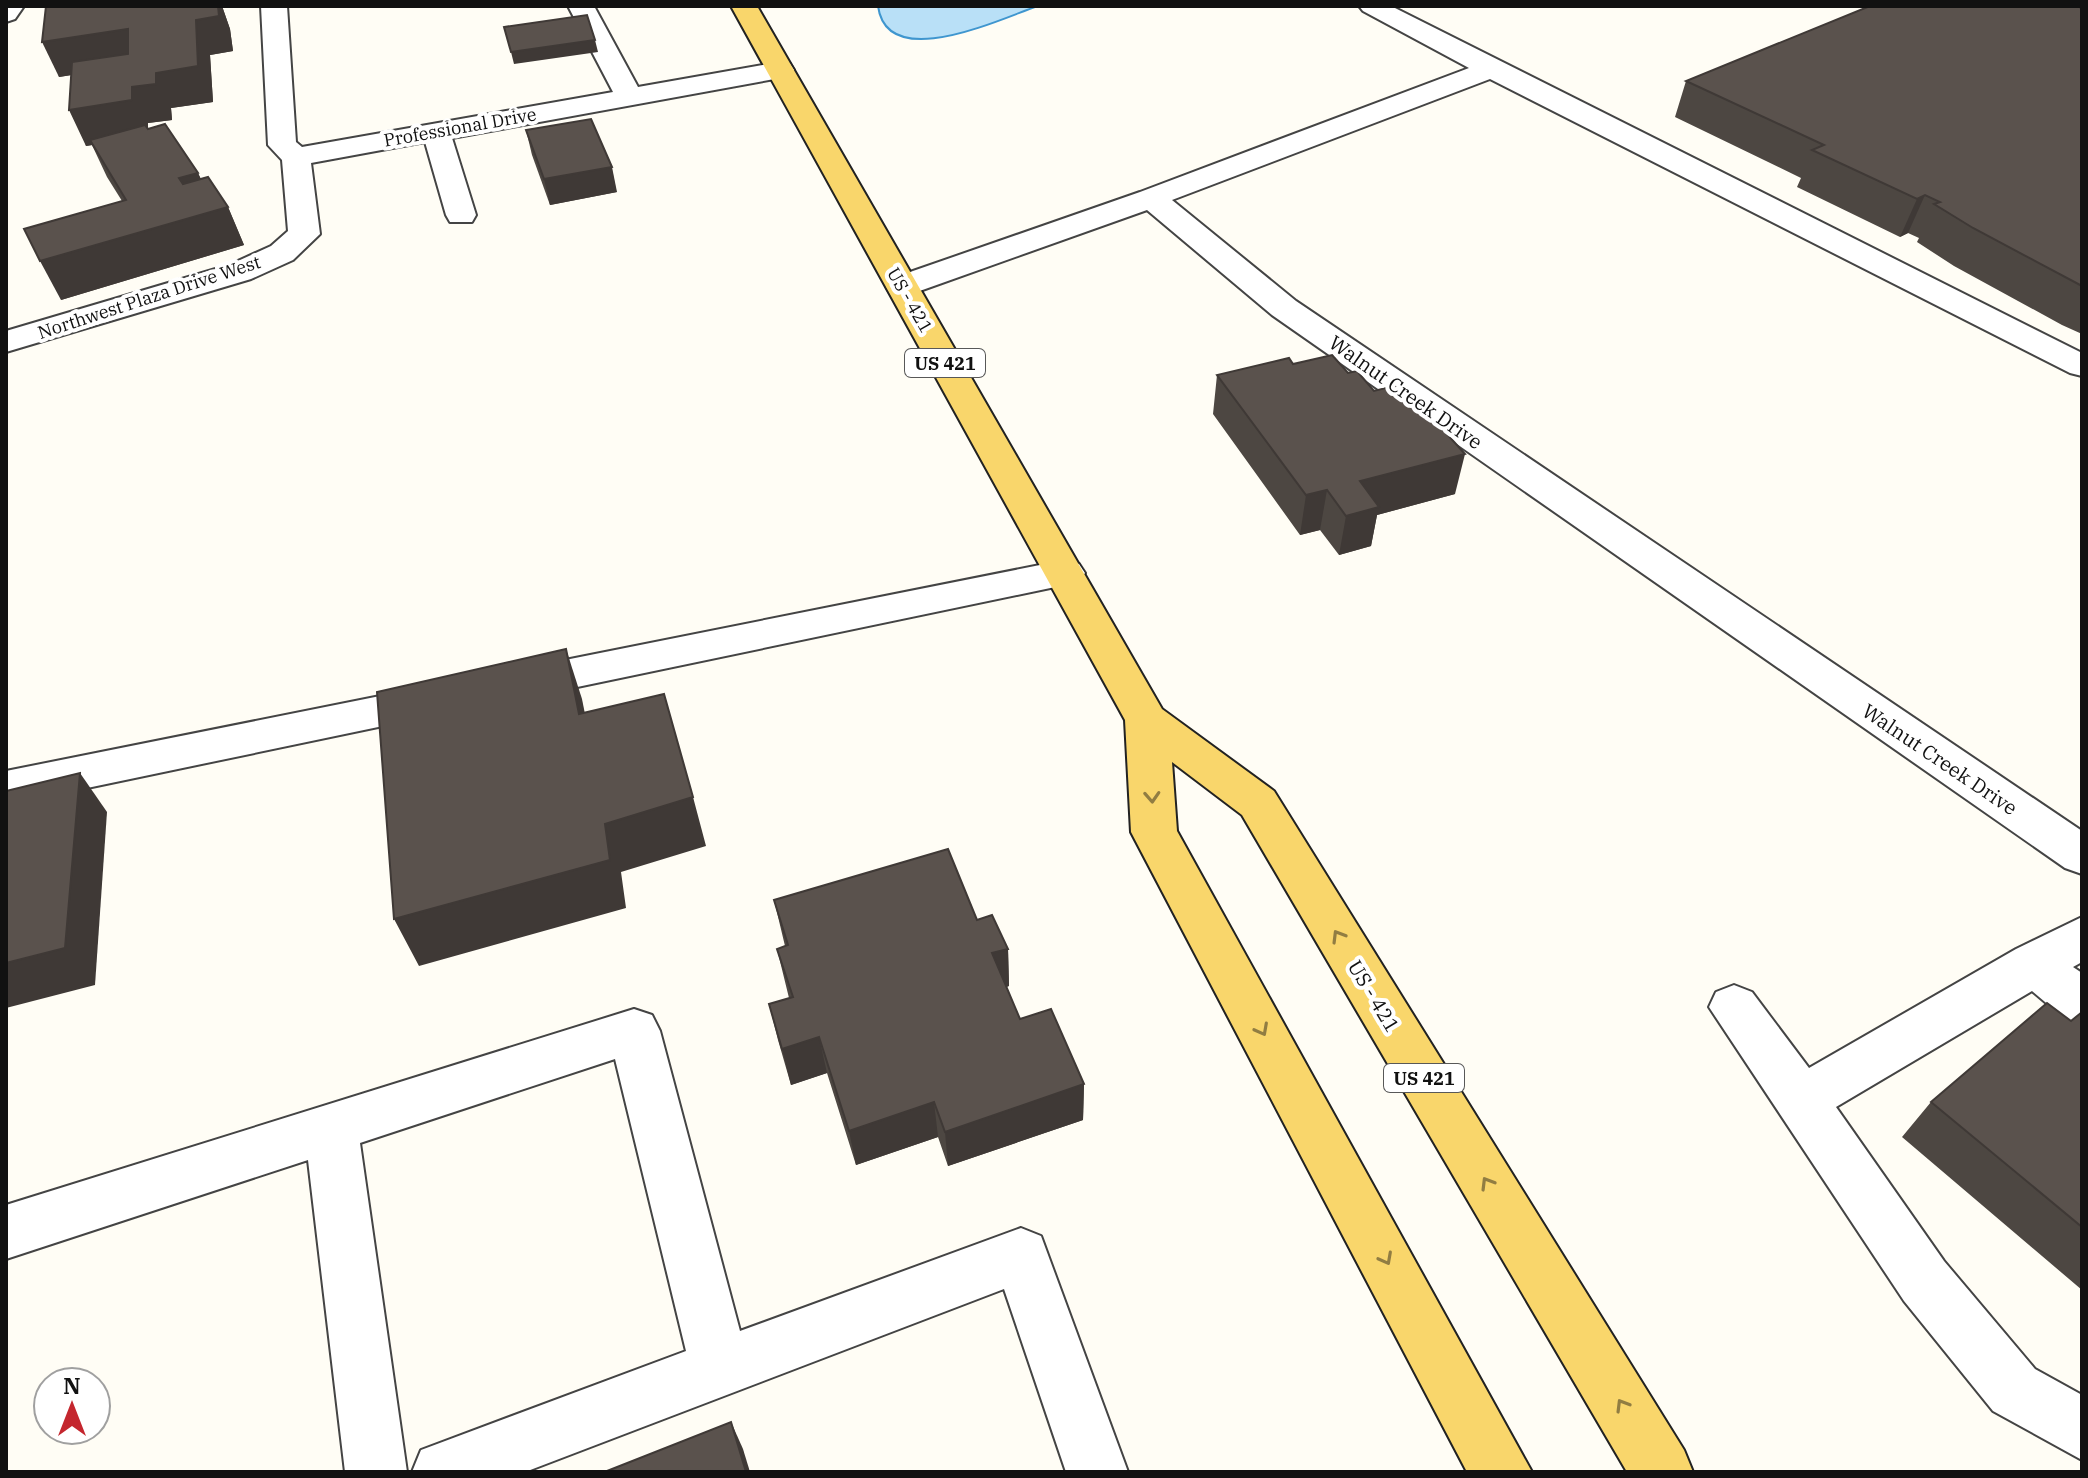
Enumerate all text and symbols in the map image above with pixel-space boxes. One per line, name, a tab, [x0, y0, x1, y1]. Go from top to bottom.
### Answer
street label: Professional Drive	[382, 102, 538, 152]
street label: Northwest Plaza Drive West	[35, 250, 263, 344]
street label: US - 421	[882, 263, 938, 337]
street label: Walnut Creek Drive	[1324, 329, 1488, 455]
road number: US 421	[905, 349, 985, 377]
street label: Walnut Creek Drive	[1857, 697, 2023, 821]
one-way arrow	[1143, 791, 1160, 804]
one-way arrow	[1332, 930, 1348, 945]
street label: US - 421	[1342, 955, 1406, 1037]
one-way arrow	[1252, 1022, 1267, 1036]
road number: US 421	[1384, 1064, 1464, 1092]
one-way arrow	[1481, 1177, 1497, 1192]
one-way arrow	[1376, 1250, 1391, 1265]
north arrow	[32, 1366, 112, 1446]
text: N	[63, 1371, 81, 1400]
one-way arrow	[1616, 1399, 1631, 1414]

